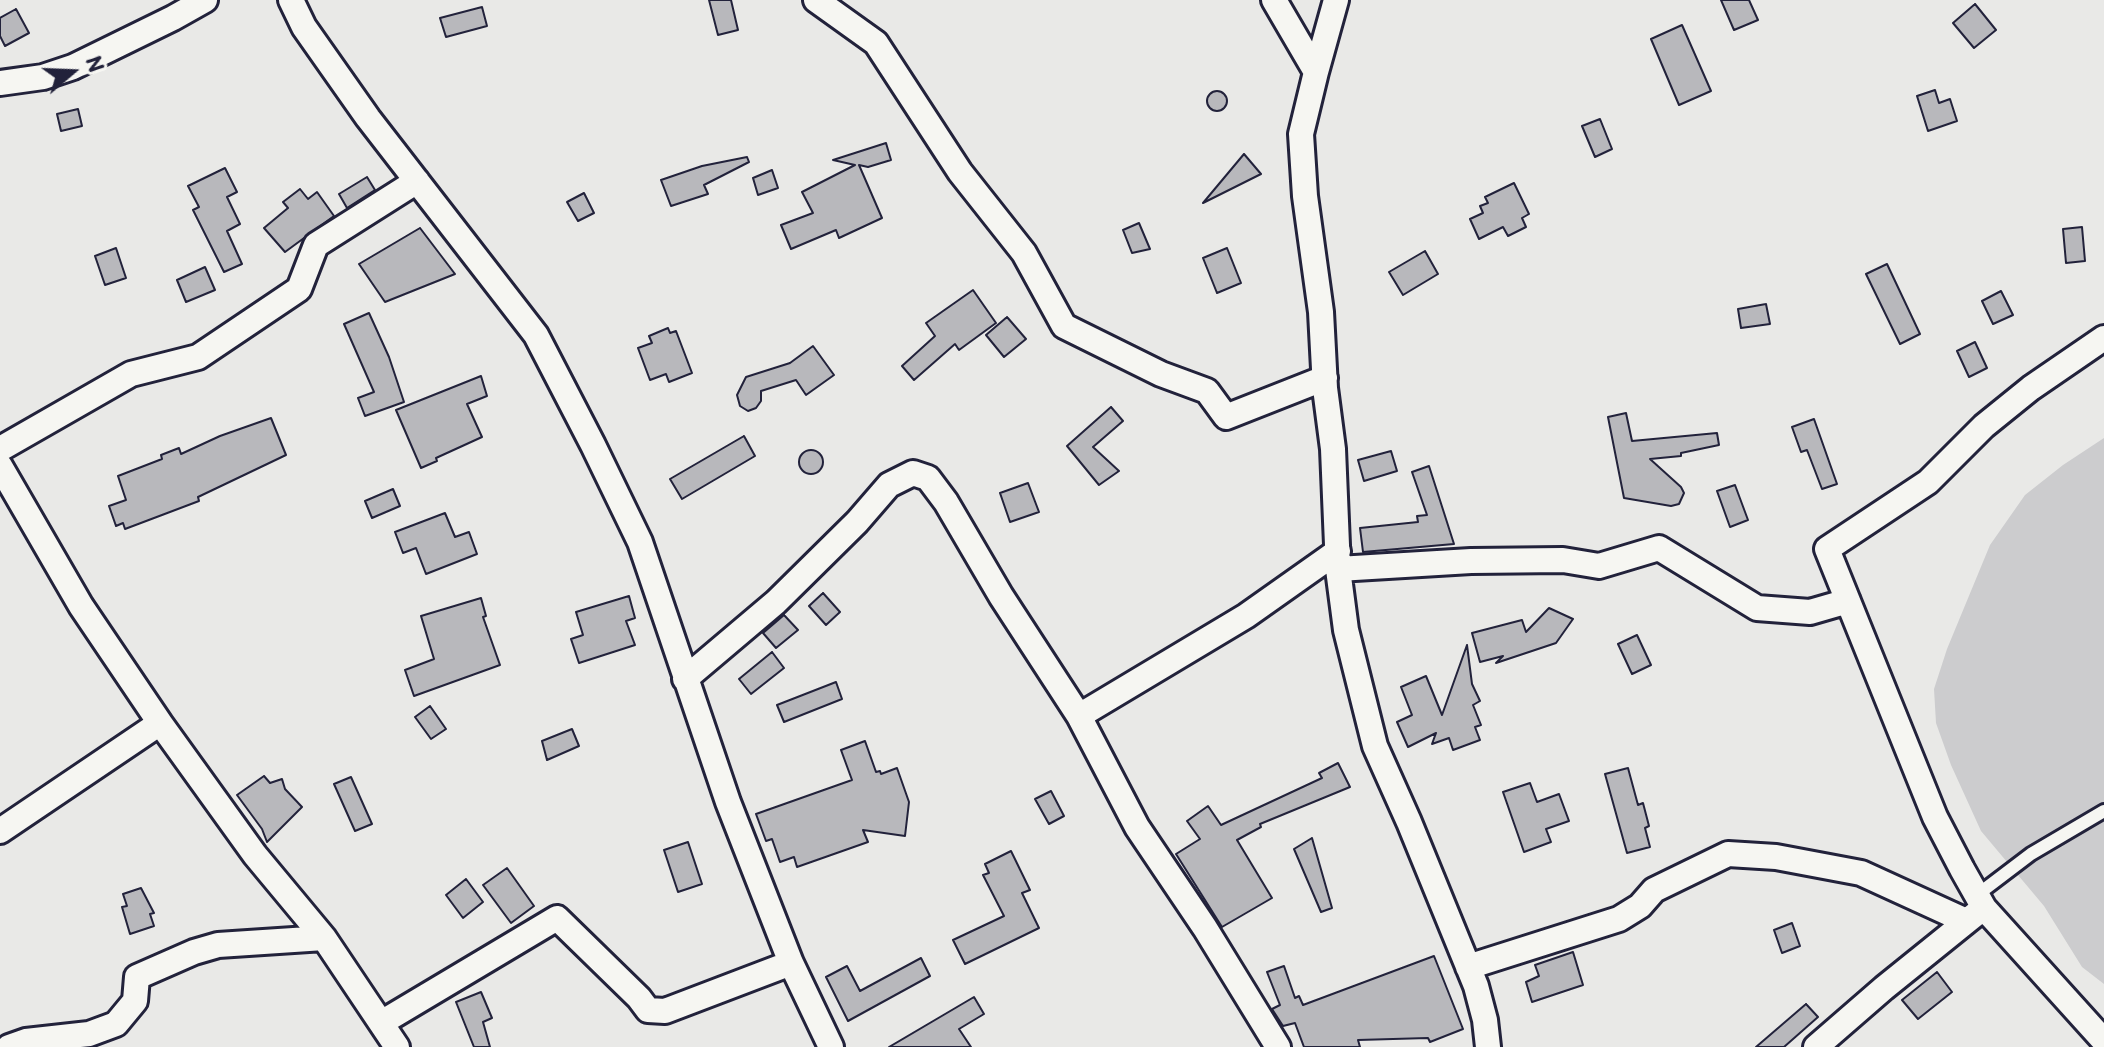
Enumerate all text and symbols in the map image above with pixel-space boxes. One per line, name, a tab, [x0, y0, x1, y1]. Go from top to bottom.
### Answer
north arrow	[32, 32, 112, 112]
text: N	[80, 53, 110, 75]

